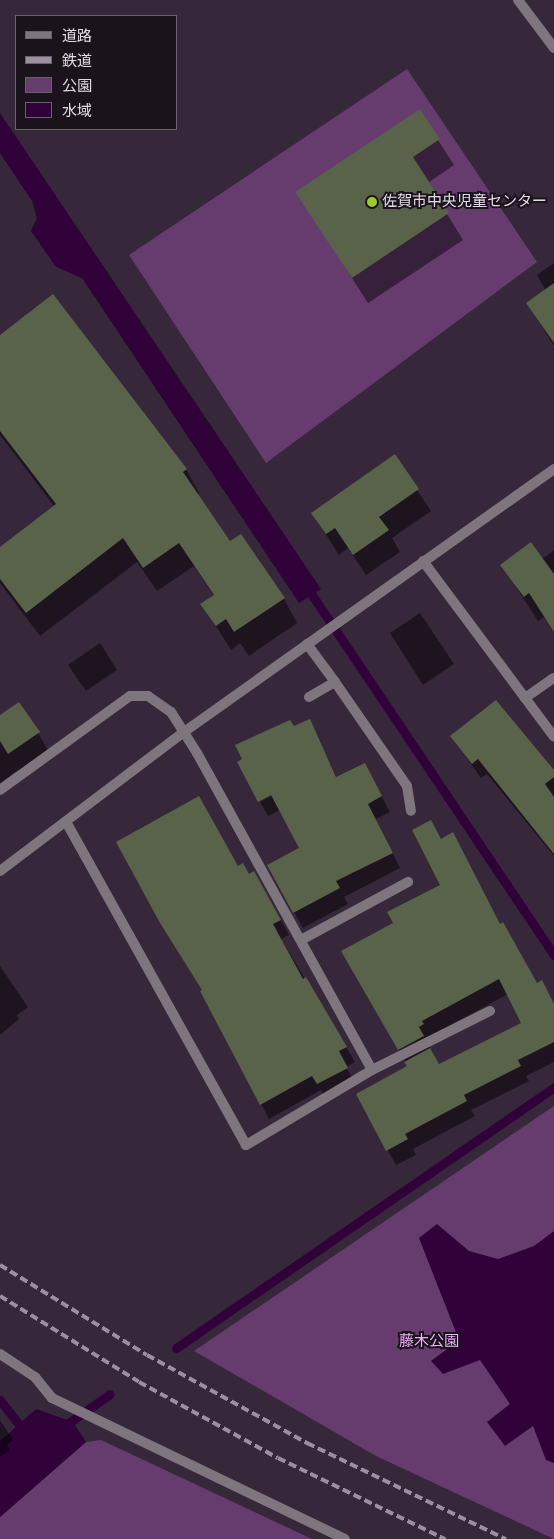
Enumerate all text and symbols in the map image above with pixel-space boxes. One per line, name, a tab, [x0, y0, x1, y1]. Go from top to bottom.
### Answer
legend	[15, 15, 178, 130]
text: 道路	[62, 27, 92, 45]
text: 鉄道	[62, 52, 92, 70]
text: 公園	[62, 77, 92, 95]
text: 水域	[62, 102, 92, 120]
place label: 佐賀市中央児童センター	[382, 193, 547, 211]
marker: 佐賀市中央児童センター	[366, 196, 378, 208]
park label: 藤木公園	[399, 1333, 459, 1351]

